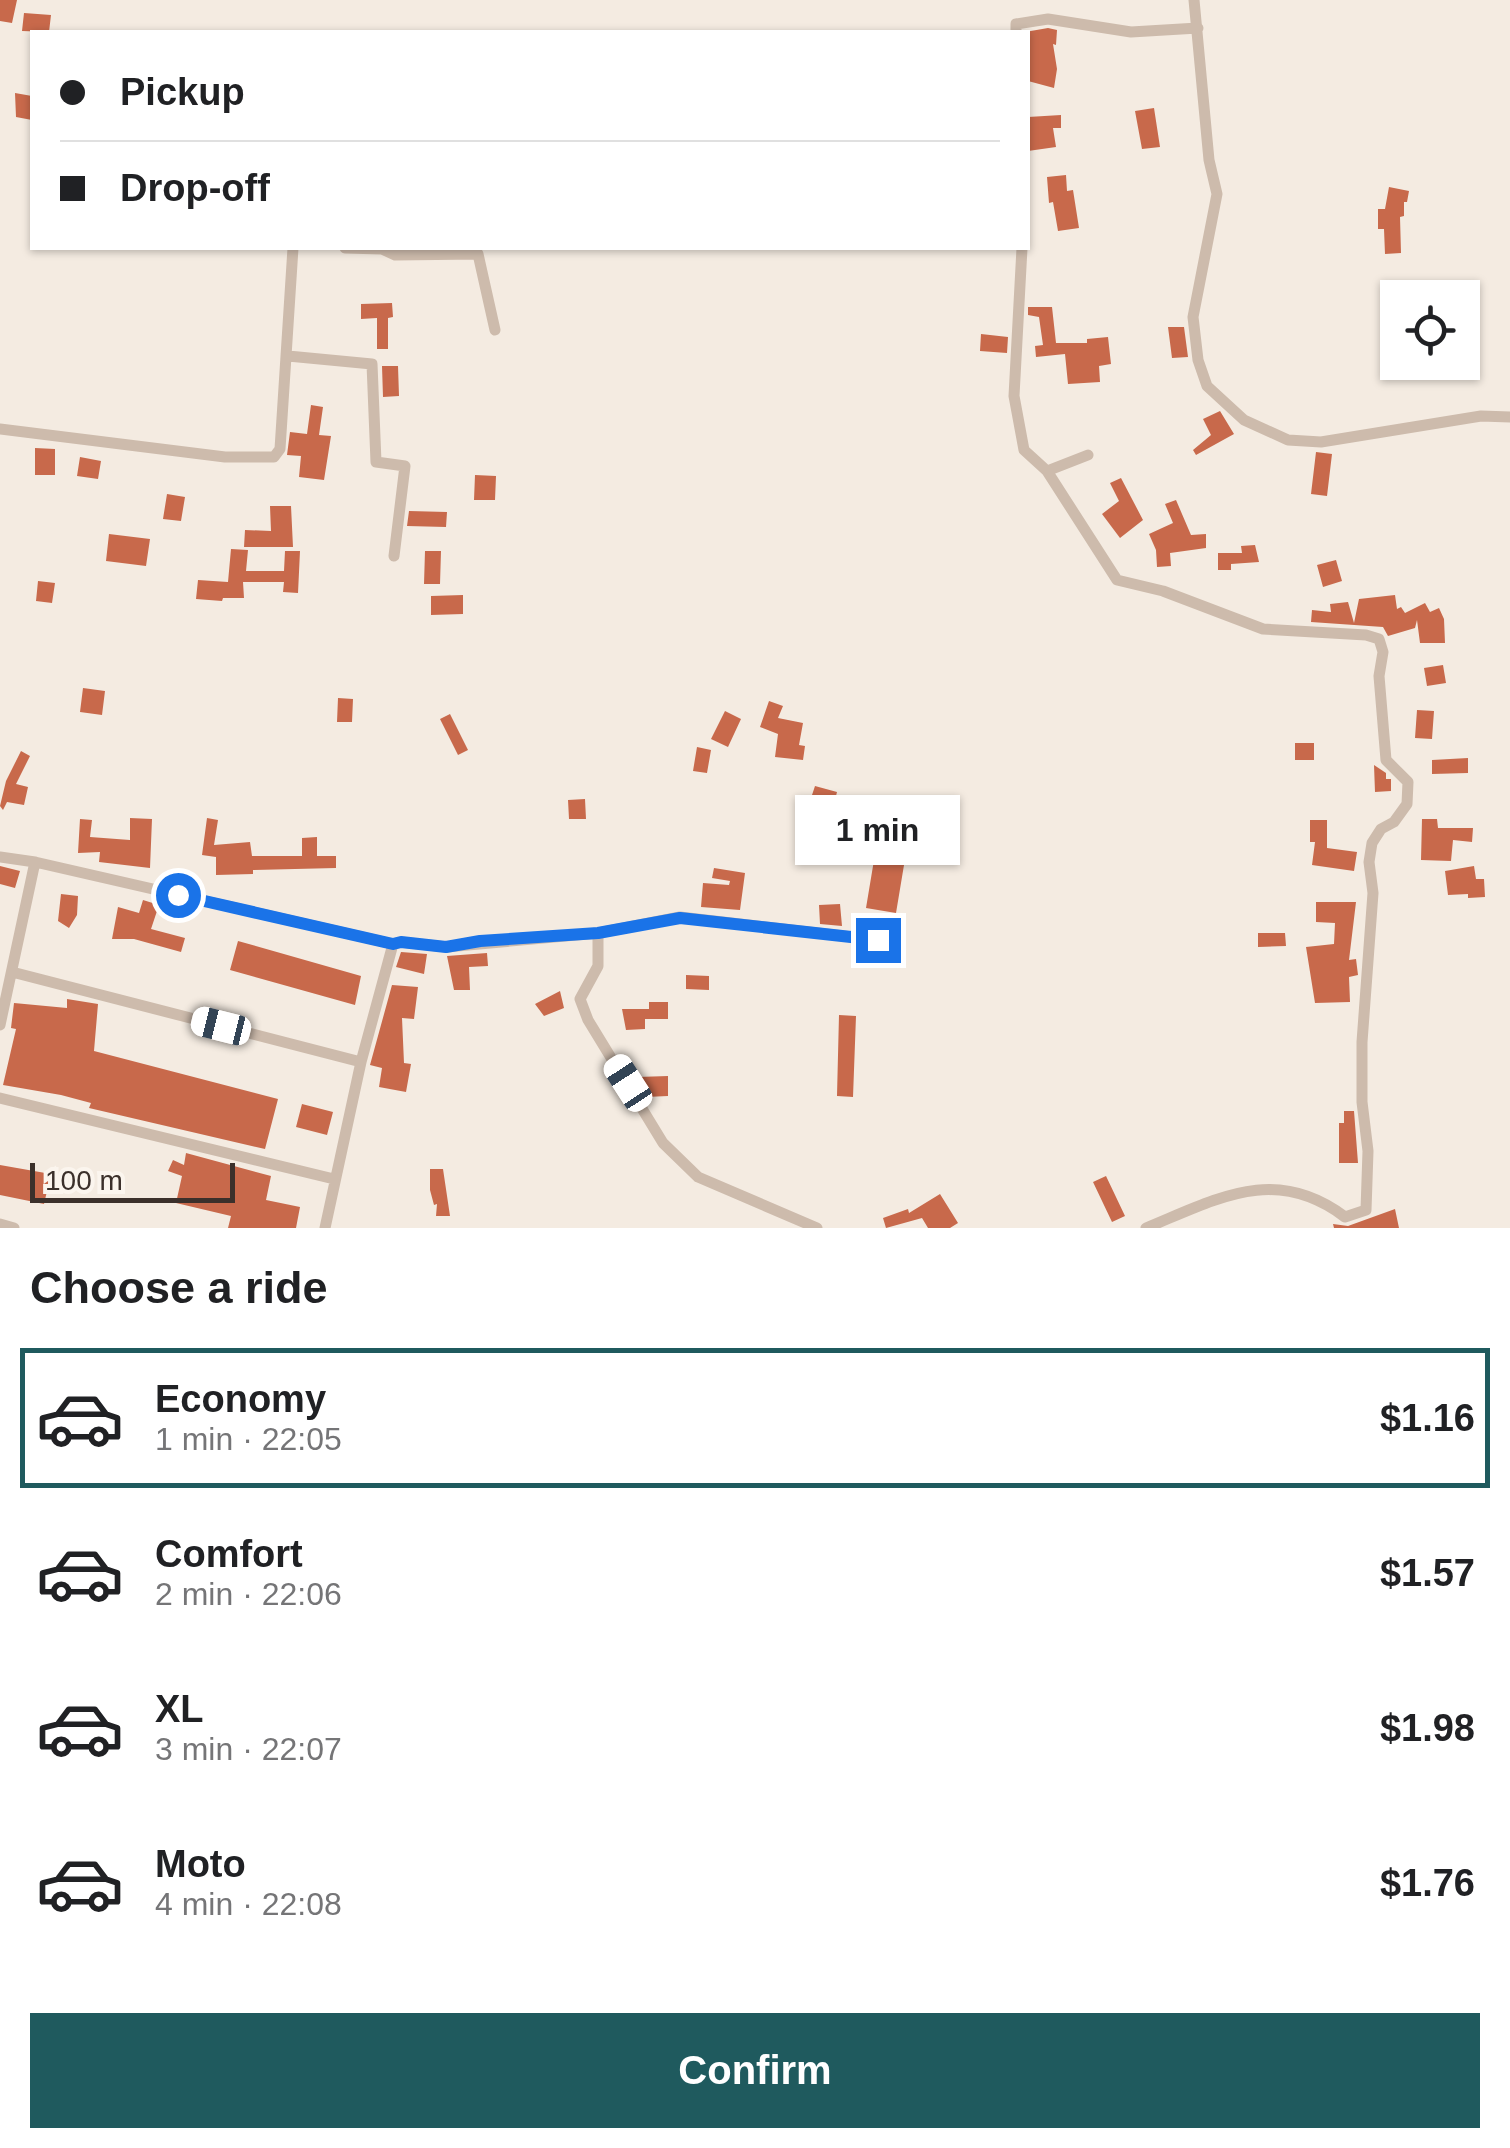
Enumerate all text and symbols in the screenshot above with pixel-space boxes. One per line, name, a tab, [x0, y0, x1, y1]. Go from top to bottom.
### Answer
text: Pickup	[120, 71, 245, 113]
text: Drop-off	[120, 167, 270, 209]
map controls	[1380, 280, 1480, 380]
button: locate	[1380, 280, 1480, 380]
callout: 1 min	[796, 795, 960, 865]
text: 1 min	[836, 812, 919, 848]
route start	[156, 873, 201, 918]
route end	[856, 918, 901, 963]
car	[188, 1004, 254, 1048]
car	[599, 1050, 657, 1116]
scale bar	[30, 1158, 235, 1202]
text: 100 m	[45, 1165, 123, 1196]
text: Choose a ride	[30, 1262, 328, 1313]
icon: car	[35, 1373, 125, 1463]
text: Economy	[155, 1378, 326, 1420]
text: $1.16	[1380, 1397, 1475, 1439]
text: 1 min · 22:05	[155, 1421, 342, 1457]
icon: car	[35, 1528, 125, 1618]
text: Comfort	[155, 1533, 303, 1575]
text: $1.57	[1380, 1552, 1475, 1594]
text: 2 min · 22:06	[155, 1576, 342, 1612]
icon: car	[35, 1683, 125, 1773]
text: XL	[155, 1688, 204, 1730]
text: $1.98	[1380, 1707, 1475, 1749]
text: 3 min · 22:07	[155, 1731, 342, 1767]
icon: car	[35, 1838, 125, 1928]
text: Moto	[155, 1843, 246, 1885]
text: $1.76	[1380, 1862, 1475, 1904]
text: 4 min · 22:08	[155, 1886, 342, 1922]
button: Confirm	[30, 2013, 1480, 2128]

